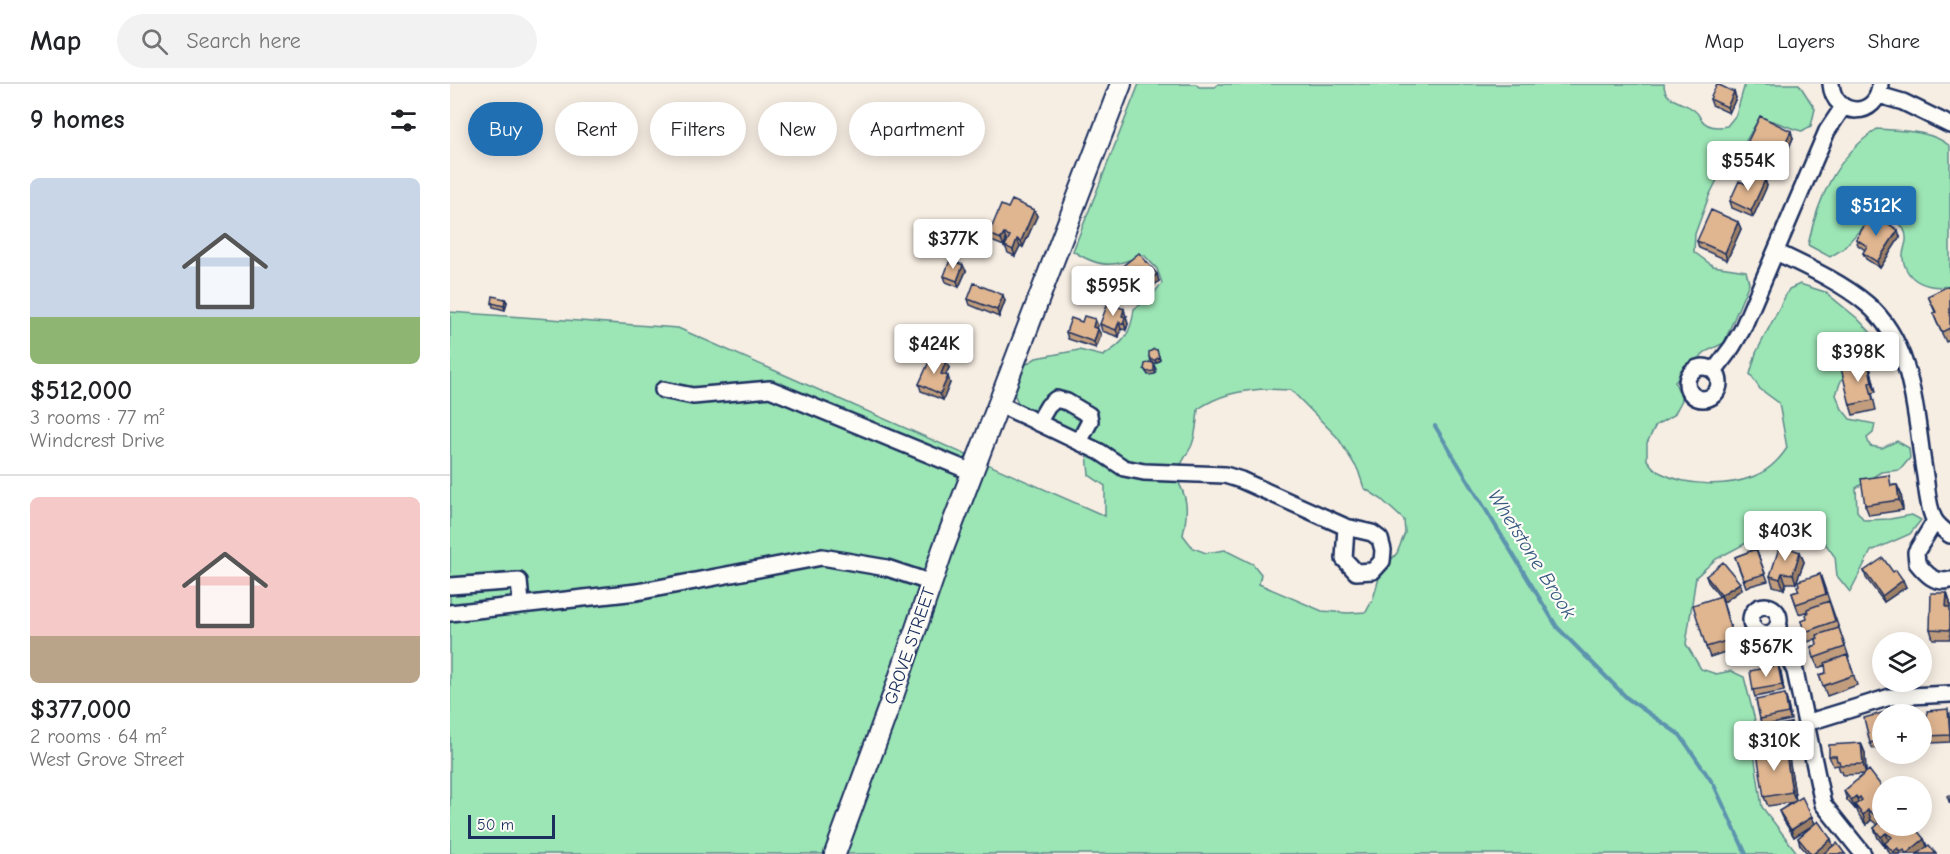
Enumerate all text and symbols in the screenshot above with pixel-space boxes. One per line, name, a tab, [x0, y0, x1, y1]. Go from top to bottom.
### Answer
search box	[117, 14, 537, 68]
text: Map	[30, 25, 81, 57]
icon: search	[138, 25, 171, 58]
text: Search here	[186, 28, 301, 54]
text: Map	[1705, 29, 1744, 53]
text: Layers	[1777, 29, 1835, 53]
text: Share	[1868, 29, 1920, 53]
chip: Buy	[468, 102, 543, 156]
chip: Rent	[555, 102, 638, 156]
chip: Filters	[650, 102, 746, 156]
chip: New	[758, 102, 837, 156]
chip: Apartment	[849, 102, 985, 156]
icon: filters	[387, 104, 420, 137]
text: 9 homes	[30, 105, 125, 135]
pin: $554K	[1706, 141, 1790, 192]
text: $554K	[1721, 149, 1775, 172]
pin: $512K	[1834, 186, 1918, 237]
text: $512K	[1850, 194, 1902, 217]
icon: home	[171, 217, 279, 325]
pin: $377K	[911, 219, 995, 270]
text: $377K	[927, 227, 979, 250]
pin: $595K	[1071, 266, 1155, 317]
text: $595K	[1086, 274, 1141, 297]
pin: $424K	[892, 324, 976, 375]
text: $424K	[908, 332, 960, 355]
pin: $398K	[1816, 332, 1900, 383]
text: $398K	[1831, 340, 1885, 363]
text: $512,000	[30, 376, 132, 406]
text: 3 rooms · 77 m²	[30, 406, 164, 429]
text: Windcrest Drive	[30, 429, 165, 452]
water label: Whetstone Brook	[1483, 485, 1581, 623]
pin: $403K	[1743, 511, 1827, 562]
text: $403K	[1758, 519, 1812, 542]
icon: home	[171, 536, 279, 644]
street label: GROVE STREET	[880, 584, 940, 707]
pin: $567K	[1724, 627, 1808, 678]
map controls	[1872, 632, 1932, 836]
button: layers	[1872, 632, 1932, 692]
text: $567K	[1739, 635, 1793, 658]
text: $377,000	[30, 695, 131, 725]
button: +	[1872, 704, 1932, 764]
pin: $310K	[1732, 721, 1816, 772]
text: 2 rooms · 64 m²	[30, 725, 166, 748]
text: $310K	[1748, 729, 1800, 752]
text: West Grove Street	[30, 748, 184, 771]
button: −	[1872, 776, 1932, 836]
scale bar	[468, 812, 555, 840]
text: 50 m	[477, 816, 514, 834]

